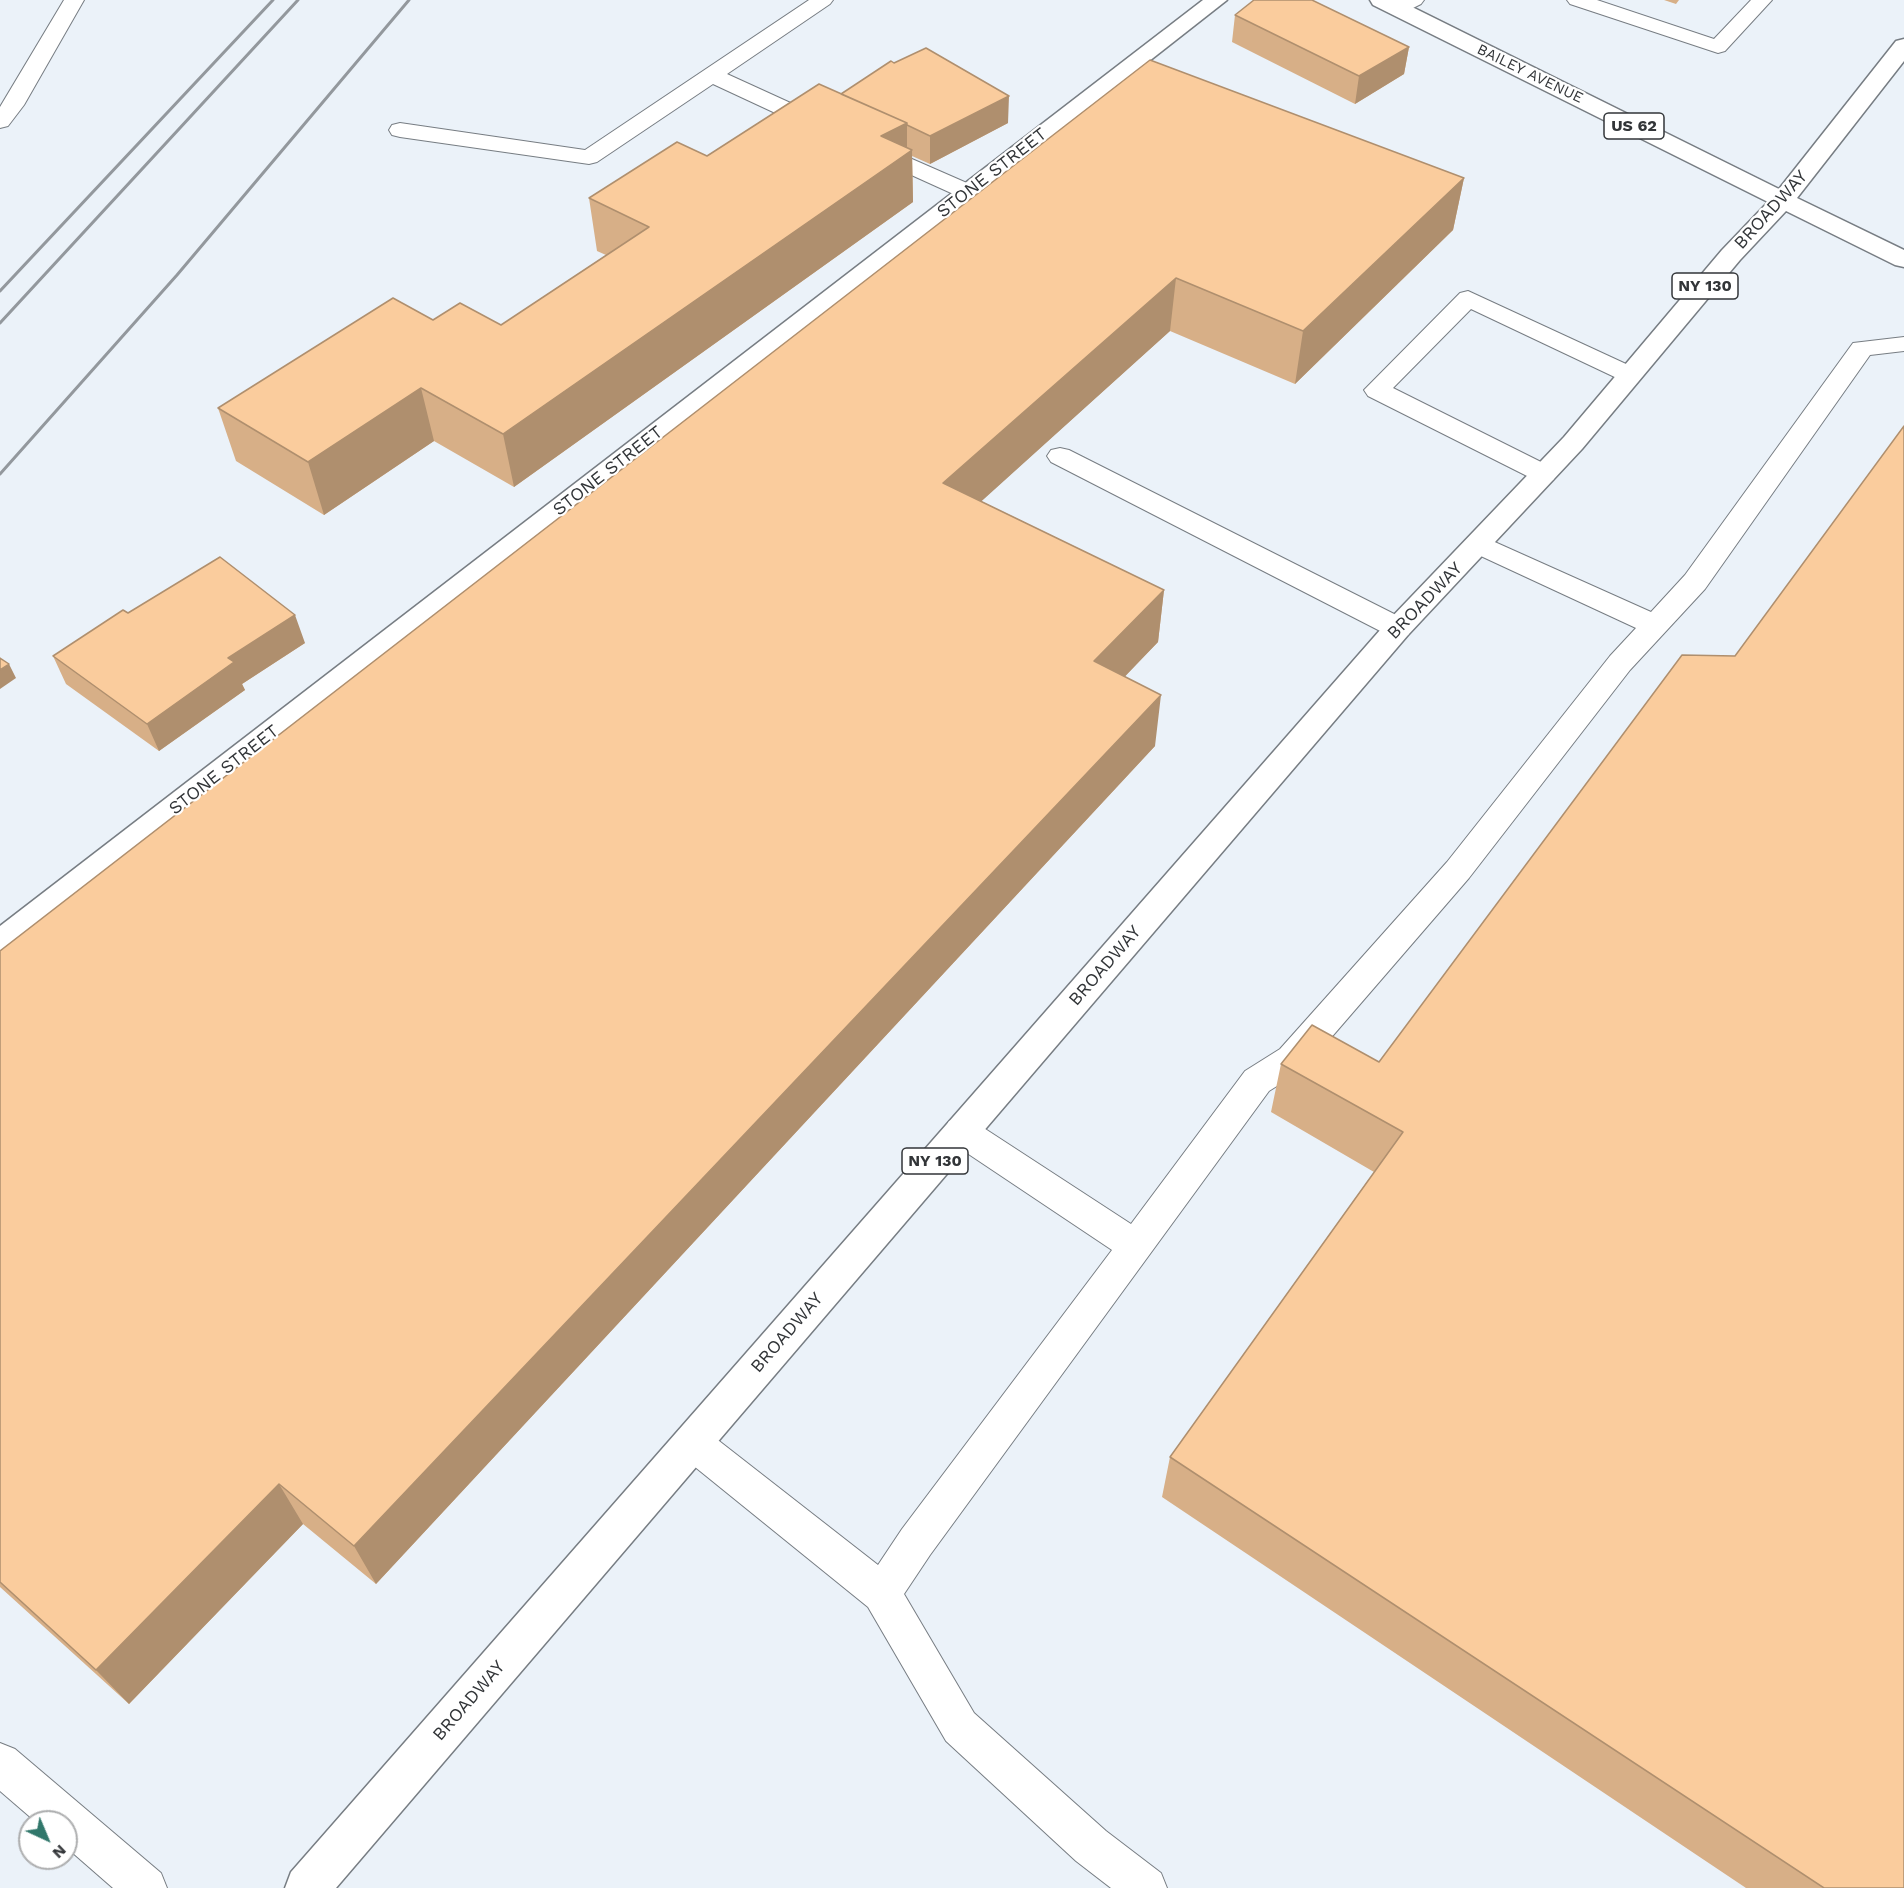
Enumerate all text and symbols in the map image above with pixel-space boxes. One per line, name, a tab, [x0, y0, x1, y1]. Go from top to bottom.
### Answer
street label: BAILEY AVENUE	[1474, 41, 1586, 107]
road number: US 62	[1604, 113, 1664, 139]
street label: STONE STREET	[933, 123, 1051, 223]
street label: BROADWAY	[1730, 166, 1812, 254]
road number: NY 130	[1672, 273, 1738, 299]
street label: STONE STREET	[549, 421, 667, 521]
street label: BROADWAY	[1383, 558, 1467, 644]
street label: STONE STREET	[165, 720, 283, 820]
street label: BROADWAY	[1064, 922, 1146, 1010]
road number: NY 130	[902, 1148, 968, 1174]
street label: BROADWAY	[746, 1289, 828, 1377]
street label: BROADWAY	[428, 1657, 510, 1745]
north arrow	[18, 1810, 78, 1870]
text: N	[49, 1841, 70, 1863]

